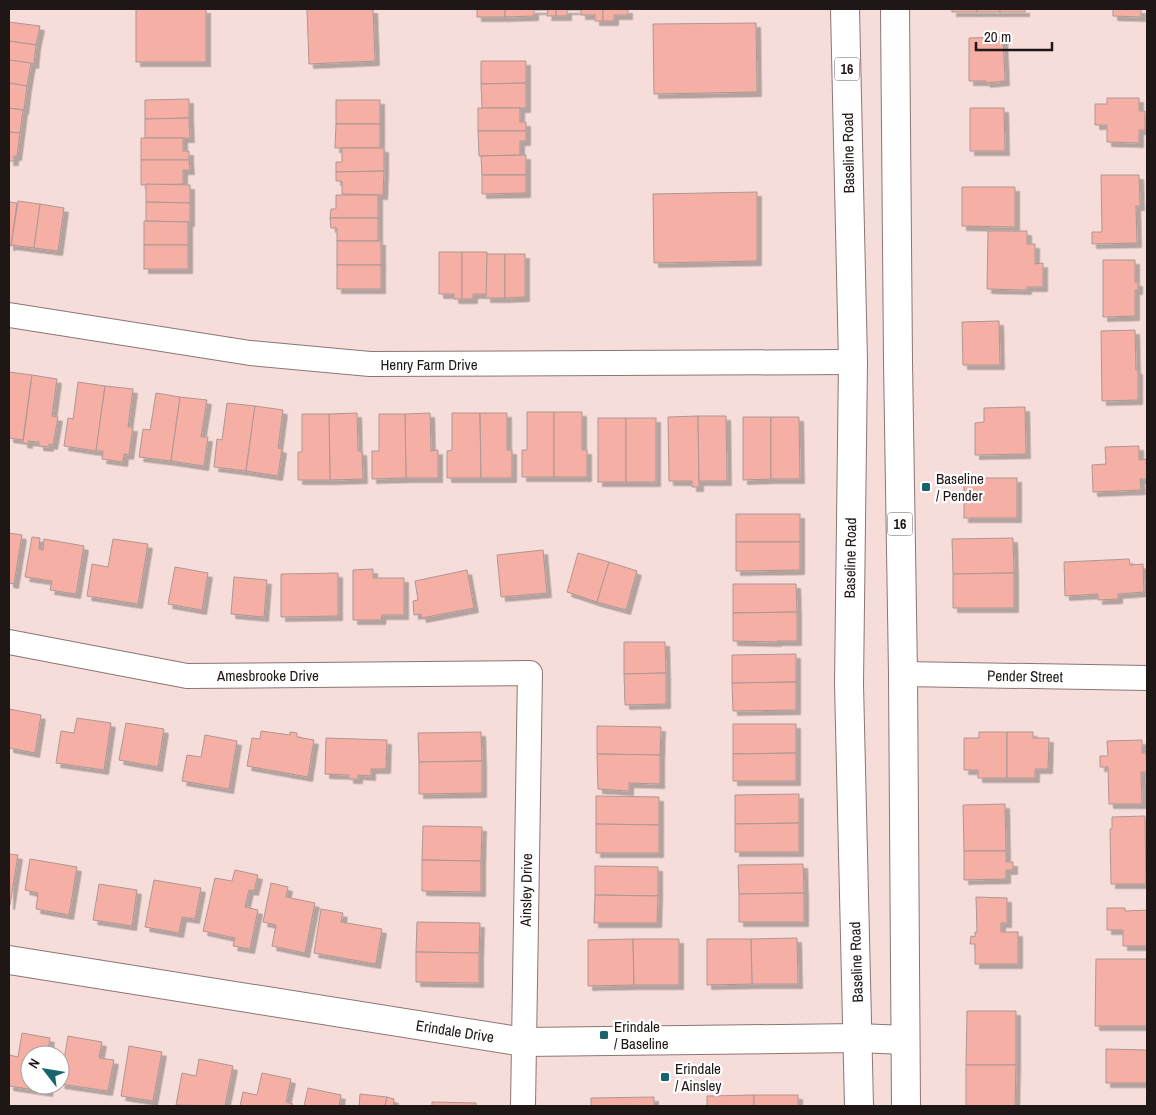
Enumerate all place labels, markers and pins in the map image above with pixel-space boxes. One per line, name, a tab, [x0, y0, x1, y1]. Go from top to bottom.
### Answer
place label: Baseline / Pender	[936, 468, 984, 506]
marker: Baseline / Pender	[920, 481, 932, 493]
place label: Erindale / Baseline	[614, 1016, 669, 1054]
marker: Erindale / Baseline	[598, 1029, 610, 1041]
place label: Erindale / Ainsley	[675, 1058, 722, 1096]
marker: Erindale / Ainsley	[659, 1071, 671, 1083]

